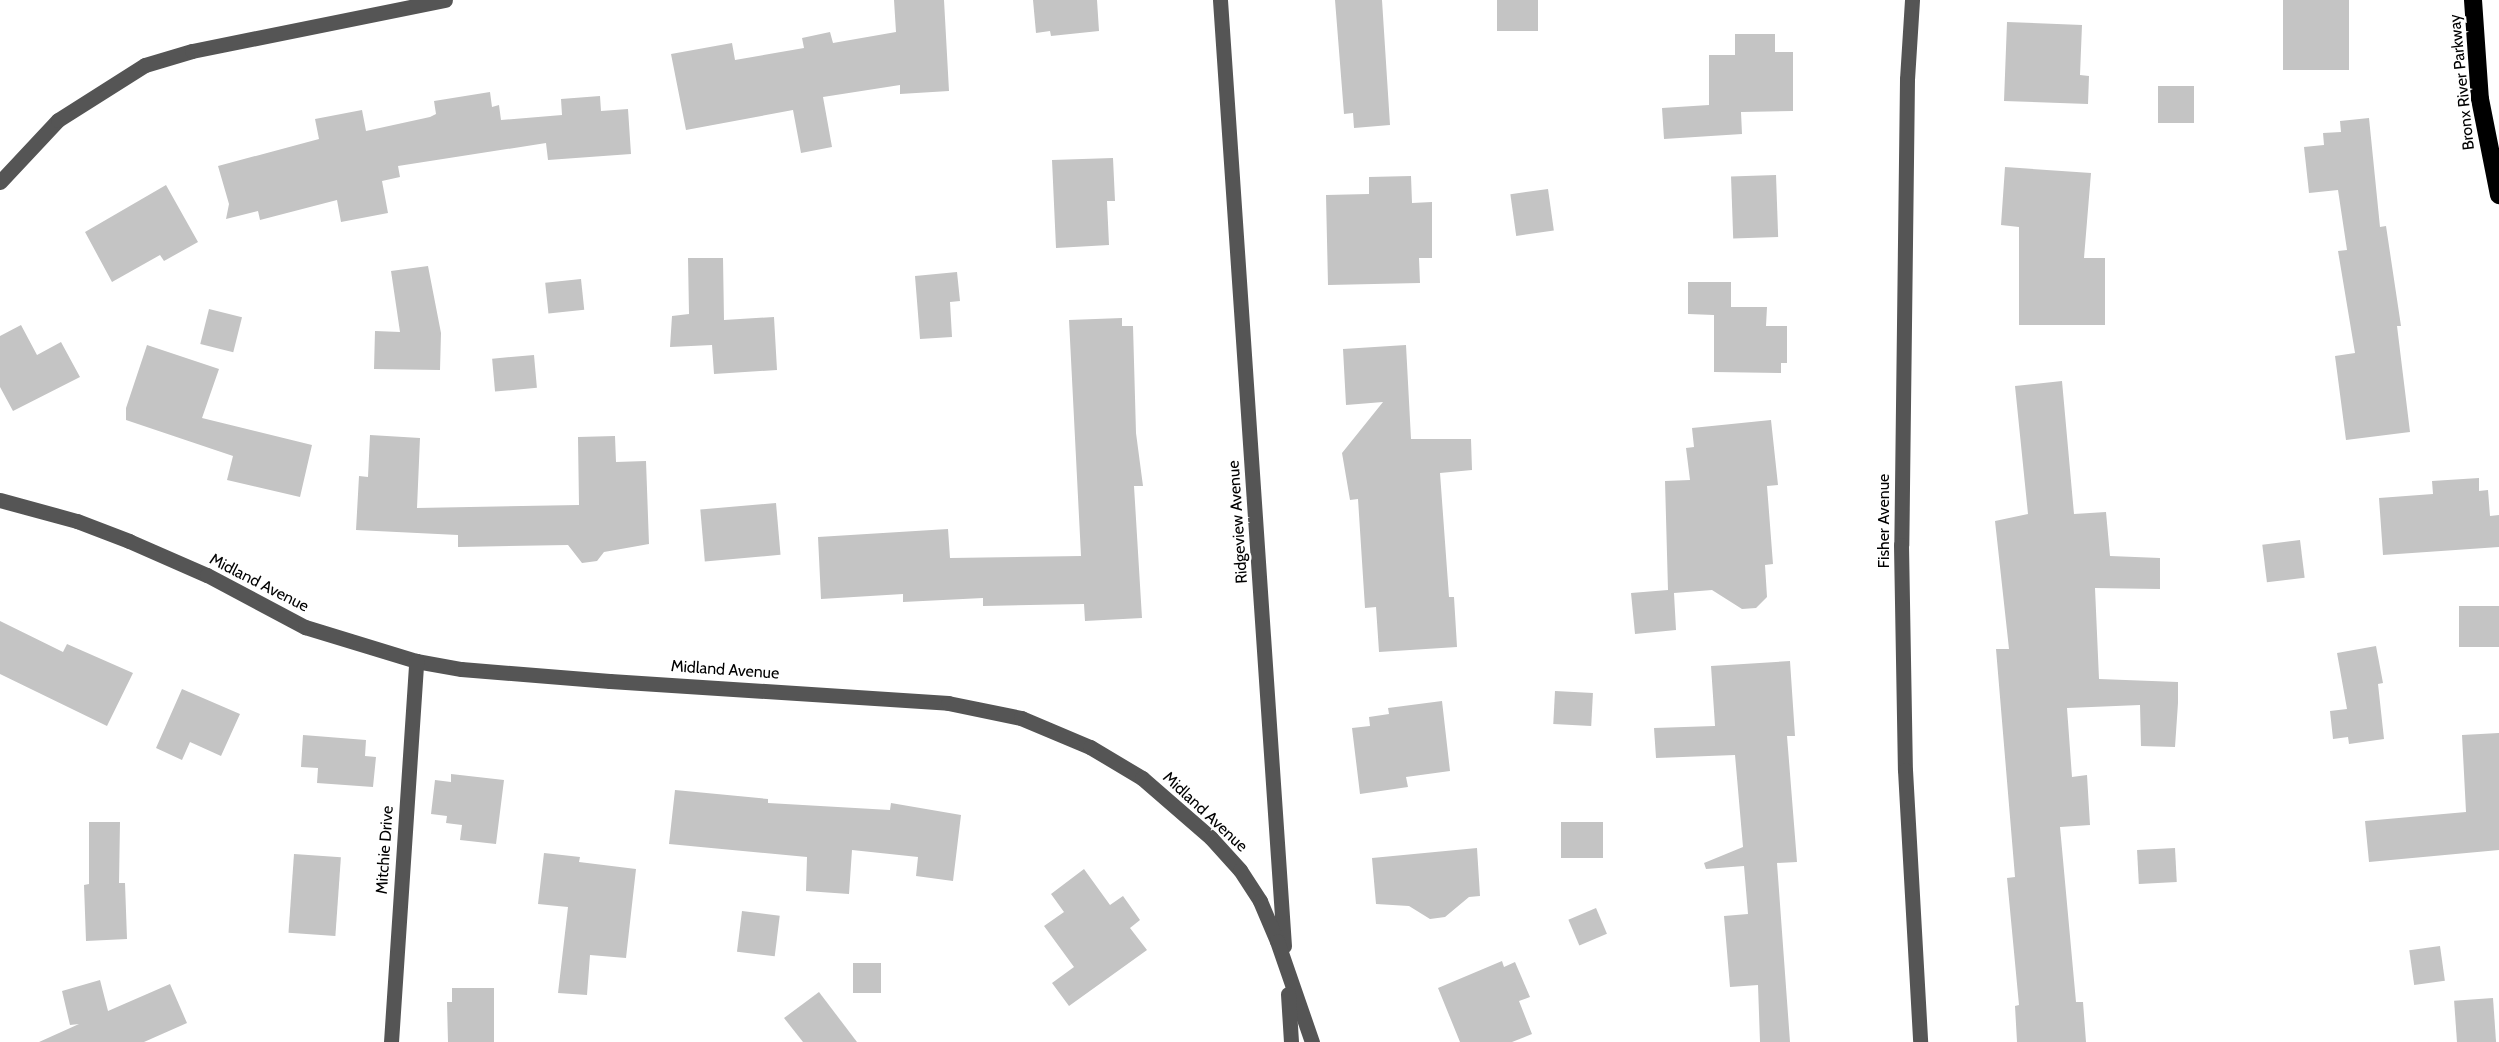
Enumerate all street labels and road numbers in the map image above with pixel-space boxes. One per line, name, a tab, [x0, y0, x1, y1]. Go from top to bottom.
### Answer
street label: Bronx River Parkway	[2445, 13, 2479, 151]
street label: Ridgeview Avenue	[1224, 460, 1252, 584]
street label: Fisher Avenue	[1874, 474, 1894, 568]
street label: Midland Avenue	[206, 550, 312, 616]
street label: Midland Avenue	[670, 657, 780, 683]
street label: Midland Avenue	[1159, 768, 1251, 856]
street label: Mitchie Drive	[372, 805, 398, 895]

